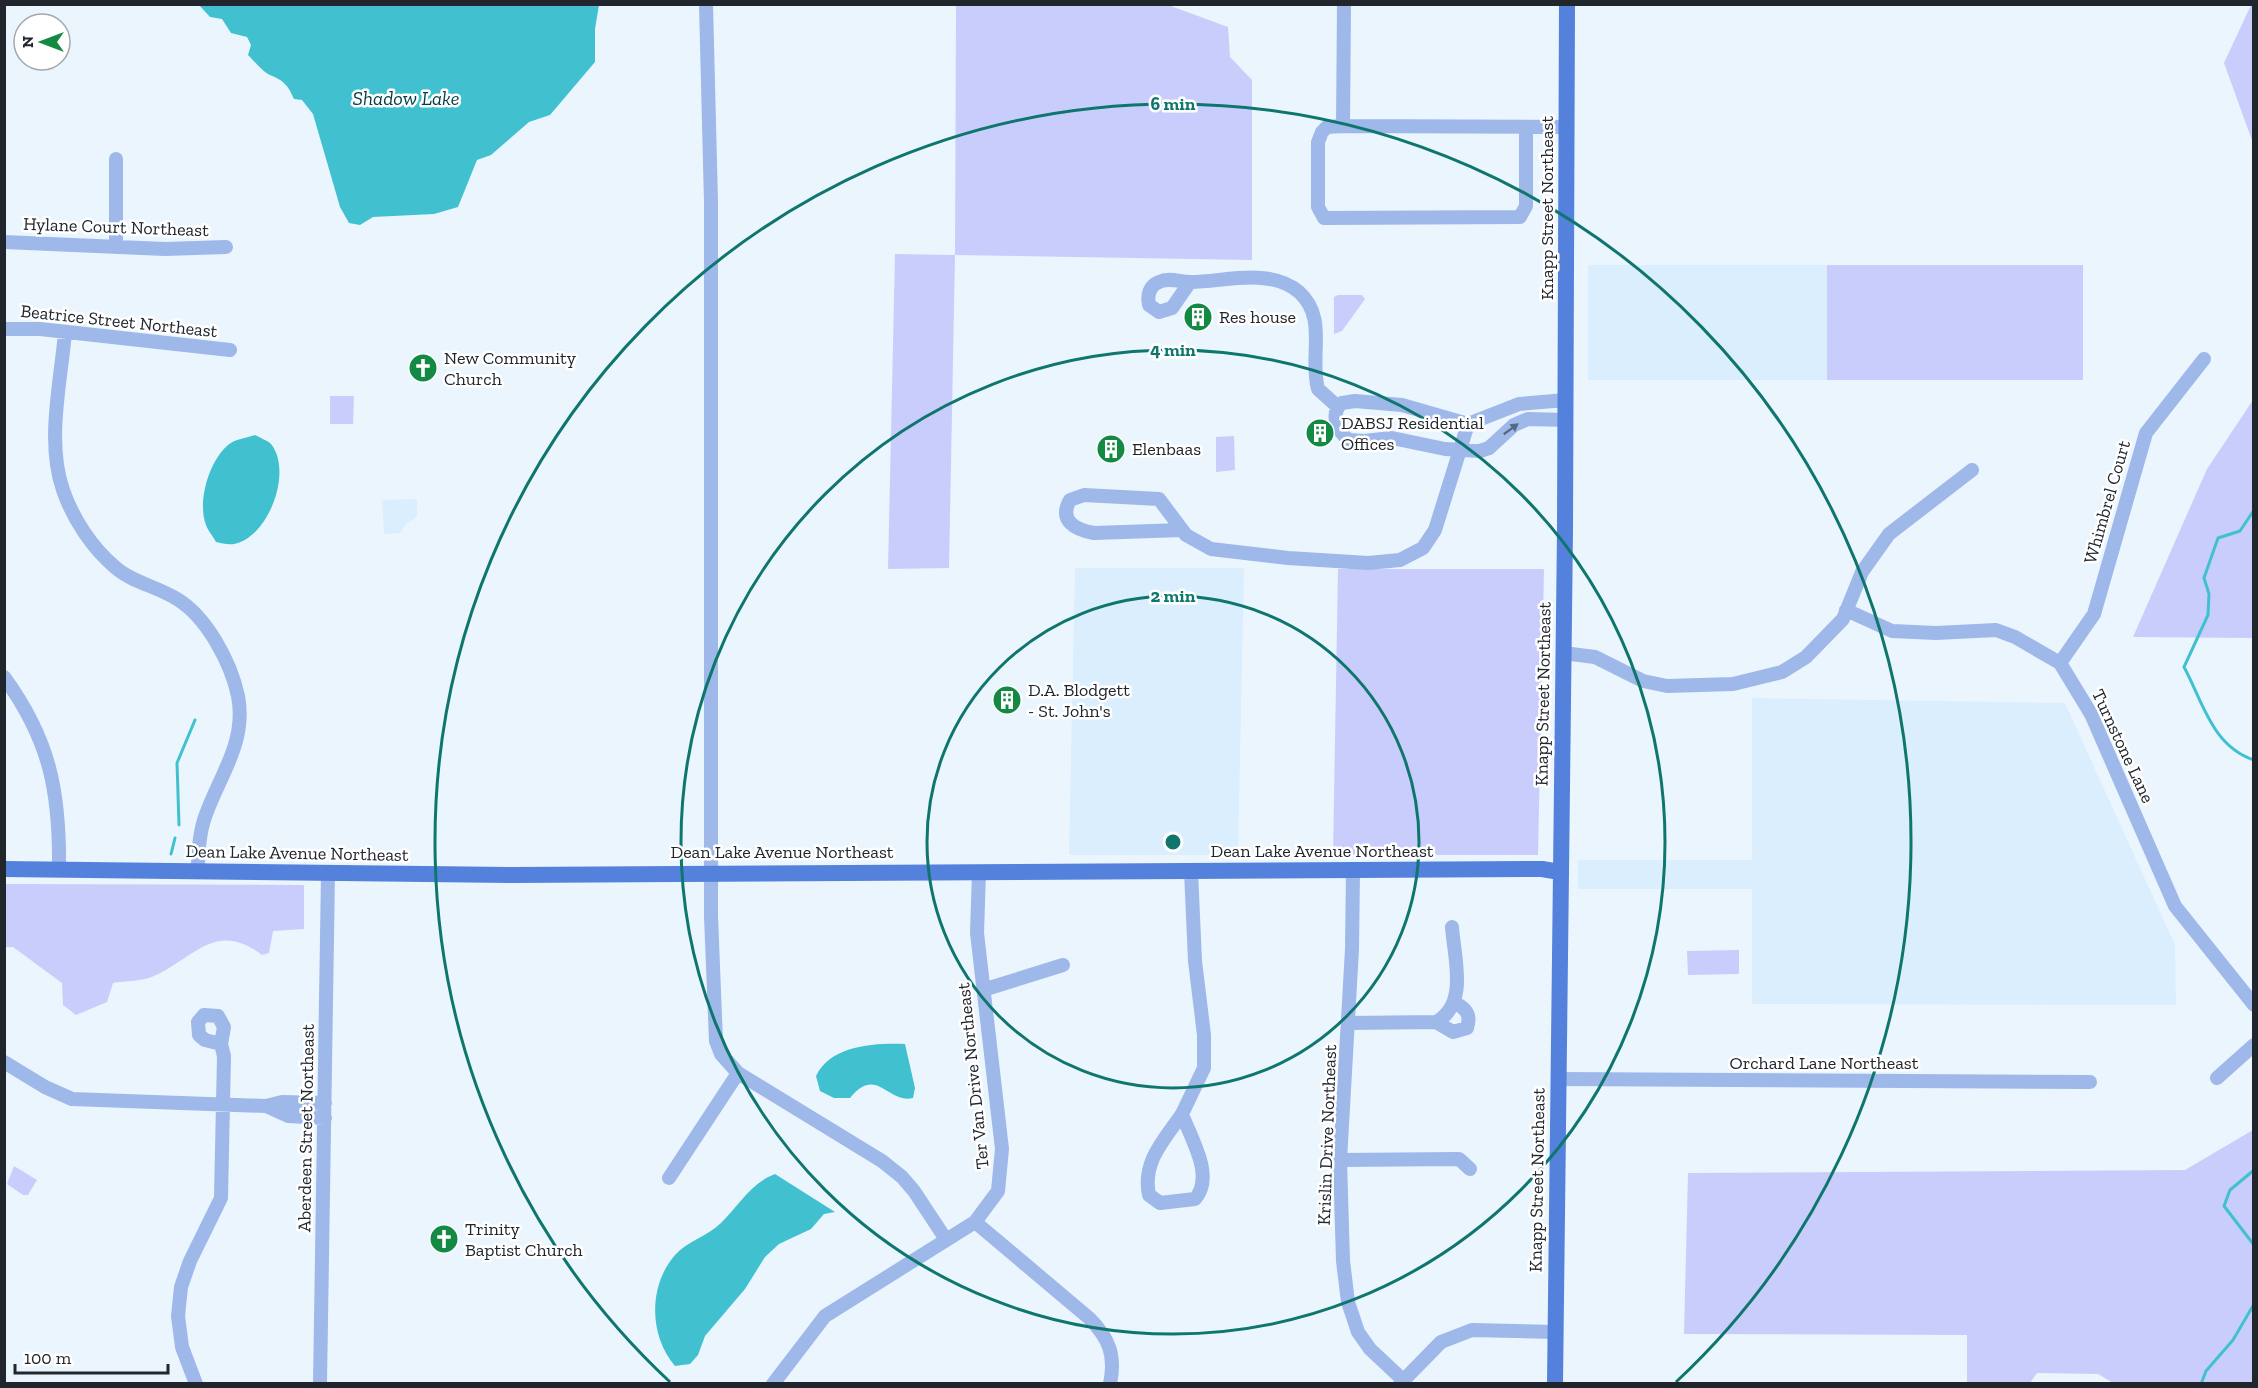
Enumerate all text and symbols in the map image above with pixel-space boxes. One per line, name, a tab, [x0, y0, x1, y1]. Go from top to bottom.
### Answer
north arrow	[12, 12, 72, 72]
text: N	[18, 36, 37, 48]
water label: Shadow Lake	[353, 86, 459, 110]
text: 6 min	[1151, 93, 1196, 115]
street label: Knapp Street Northeast	[1536, 116, 1558, 300]
street label: Hylane Court Northeast	[23, 213, 210, 241]
street label: Beatrice Street Northeast	[19, 300, 219, 342]
building icon: Res house	[1182, 301, 1214, 333]
place label: Res house	[1219, 306, 1296, 328]
text: 4 min	[1150, 339, 1196, 361]
place label: New Community Church	[444, 347, 577, 390]
church icon: New Community Church	[407, 352, 439, 384]
place label: DABSJ Residential Offices	[1341, 412, 1484, 455]
building icon: DABSJ Residential Offices	[1304, 417, 1336, 449]
one-way arrow	[1502, 423, 1518, 435]
building icon: Elenbaas	[1095, 433, 1127, 465]
place label: Elenbaas	[1132, 438, 1201, 460]
street label: Whimbrel Court	[2079, 438, 2135, 566]
text: 2 min	[1151, 585, 1196, 607]
street label: Knapp Street Northeast	[1530, 601, 1556, 786]
place label: D.A. Blodgett - St. John's	[1028, 679, 1130, 722]
building icon: D.A. Blodgett - St. John's	[991, 684, 1023, 716]
street label: Turnstone Lane	[2087, 686, 2159, 806]
centre of rings	[1163, 832, 1183, 852]
street label: Dean Lake Avenue Northeast	[185, 840, 409, 866]
street label: Dean Lake Avenue Northeast	[1210, 840, 1434, 862]
street label: Dean Lake Avenue Northeast	[670, 841, 894, 863]
street label: Ter Van Drive Northeast	[952, 981, 994, 1170]
street label: Aberdeen Street Northeast	[293, 1023, 319, 1232]
street label: Krislin Drive Northeast	[1313, 1044, 1341, 1226]
street label: Orchard Lane Northeast	[1730, 1052, 1919, 1074]
street label: Knapp Street Northeast	[1524, 1087, 1550, 1272]
place label: Trinity Baptist Church	[465, 1218, 583, 1261]
church icon: Trinity Baptist Church	[428, 1223, 460, 1255]
scale bar	[15, 1337, 168, 1375]
text: 100 m	[24, 1347, 72, 1369]

